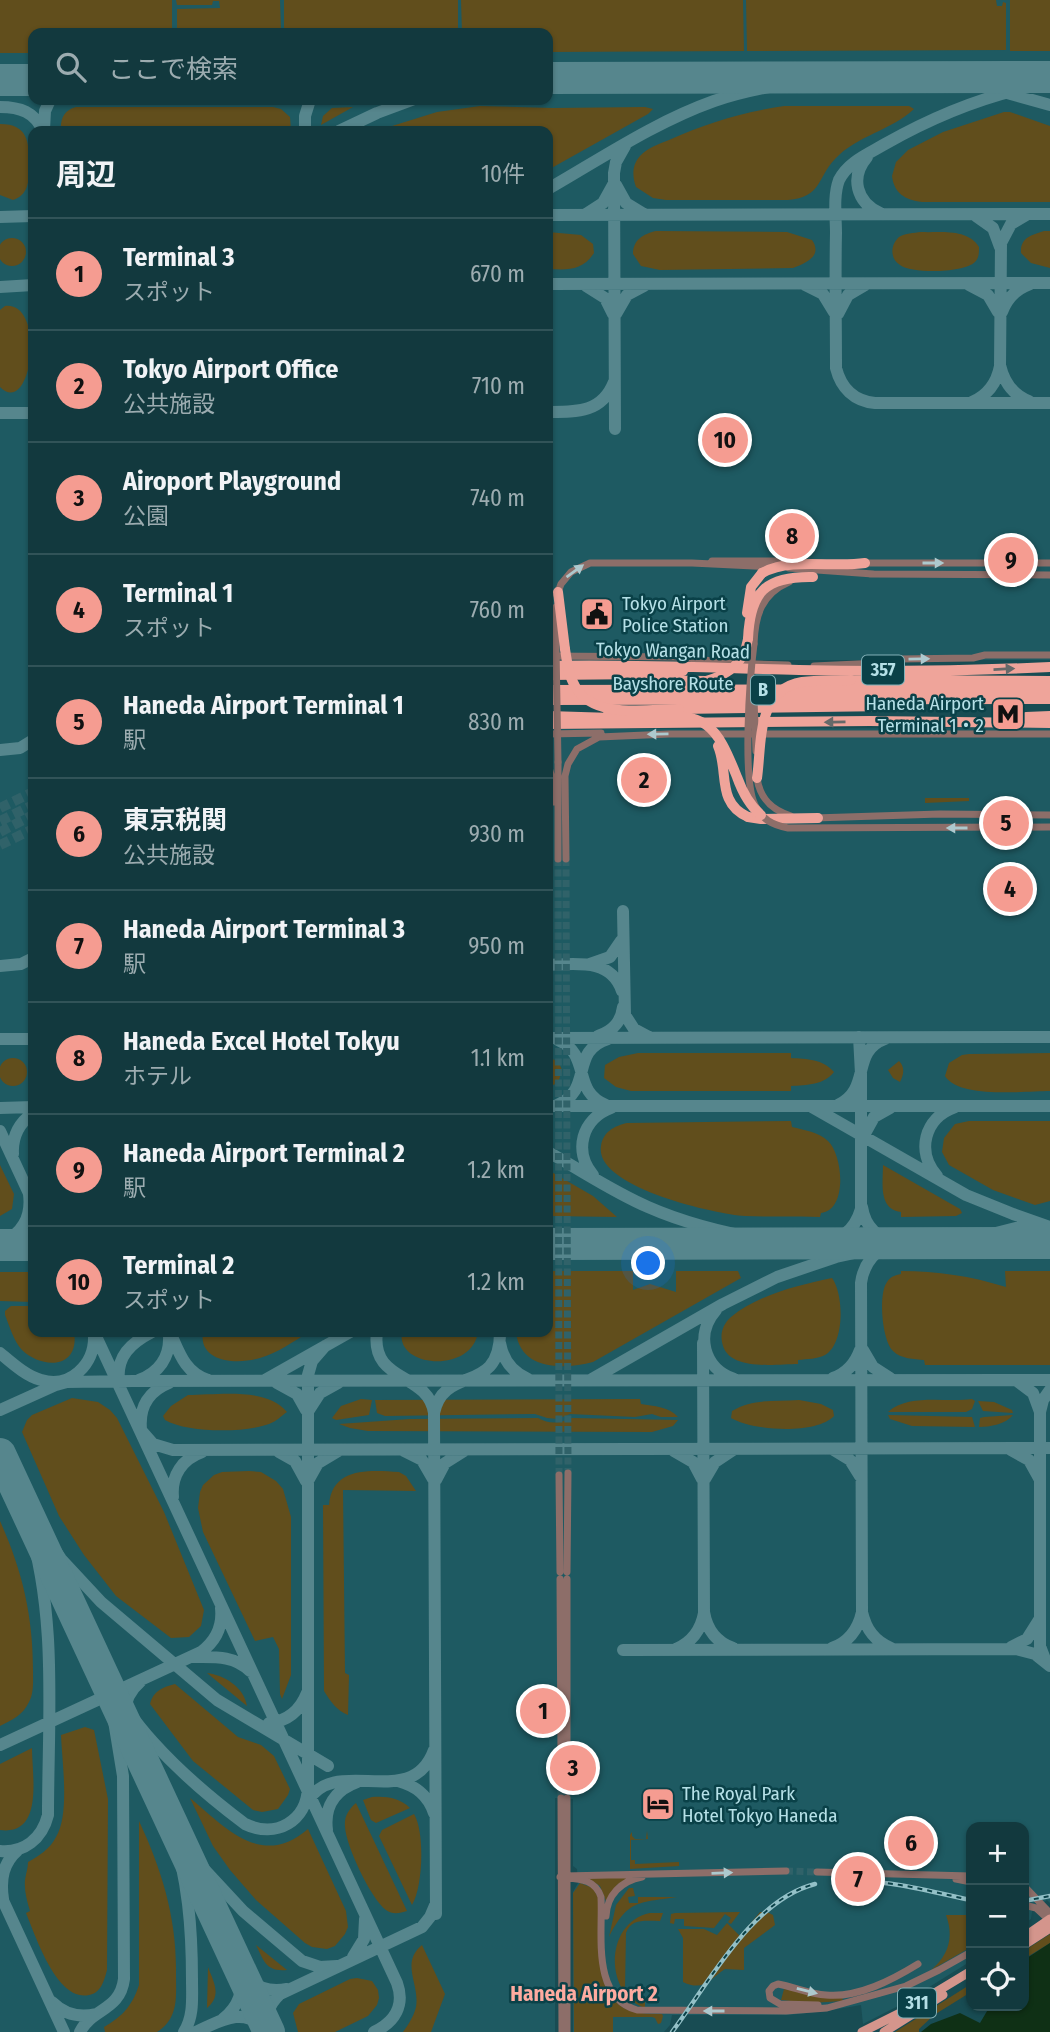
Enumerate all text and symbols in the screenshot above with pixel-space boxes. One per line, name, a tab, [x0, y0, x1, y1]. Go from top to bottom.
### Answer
search box	[28, 28, 553, 105]
icon: search	[52, 48, 90, 86]
text: ここで検索	[108, 54, 238, 85]
text: 周辺	[56, 157, 116, 193]
text: 10件	[481, 160, 525, 188]
text: Terminal 3	[123, 242, 235, 273]
text: 1	[74, 260, 84, 288]
text: 670 m	[470, 260, 525, 288]
text: スポット	[123, 278, 215, 306]
text: Tokyo Airport Office	[123, 354, 339, 385]
text: 2	[74, 372, 84, 400]
text: 710 m	[472, 372, 525, 400]
text: 公共施設	[123, 390, 215, 418]
pin: 10	[702, 414, 748, 466]
text: Airoport Playground	[123, 466, 341, 497]
text: 3	[74, 484, 84, 512]
text: 740 m	[470, 484, 525, 512]
text: 公園	[123, 502, 169, 530]
pin: 8	[769, 510, 815, 562]
pin: 9	[988, 534, 1034, 586]
one-way arrow	[923, 557, 945, 569]
one-way arrow	[566, 564, 584, 578]
text: Terminal 1	[123, 578, 233, 609]
place label: Tokyo Airport Police Station	[622, 592, 729, 637]
public building icon: Tokyo Airport Police Station	[578, 595, 616, 633]
text: 4	[73, 596, 85, 624]
text: 760 m	[470, 596, 525, 624]
text: スポット	[123, 614, 215, 642]
street label: Tokyo Wangan Road	[596, 638, 750, 663]
one-way arrow	[908, 653, 930, 665]
road number: 357	[862, 656, 904, 684]
one-way arrow	[993, 664, 1015, 675]
street label: Bayshore Route	[612, 672, 734, 695]
road number: B	[751, 676, 775, 704]
text: Haneda Airport Terminal 1	[123, 690, 404, 721]
place label: Haneda Airport Terminal 1・2	[865, 692, 985, 737]
metro station icon: Haneda Airport Terminal 1・2	[989, 695, 1027, 733]
text: 5	[73, 708, 85, 736]
text: 830 m	[468, 708, 525, 736]
one-way arrow	[824, 716, 846, 728]
text: 駅	[123, 726, 146, 754]
one-way arrow	[646, 729, 668, 740]
pin: 2	[621, 754, 667, 806]
pin: 5	[983, 797, 1029, 849]
text: 東京税関	[123, 805, 227, 836]
text: 6	[73, 820, 85, 848]
text: 930 m	[469, 820, 525, 848]
one-way arrow	[946, 822, 968, 834]
text: 公共施設	[123, 841, 215, 869]
pin: 4	[987, 863, 1033, 915]
text: Haneda Airport Terminal 3	[123, 914, 405, 945]
text: 7	[74, 932, 84, 960]
text: 950 m	[468, 932, 525, 960]
text: 駅	[123, 950, 146, 978]
text: Haneda Excel Hotel Tokyu	[123, 1026, 400, 1057]
text: 8	[73, 1044, 85, 1072]
text: 1.1 km	[471, 1044, 525, 1072]
text: ホテル	[123, 1062, 192, 1090]
text: Haneda Airport Terminal 2	[123, 1138, 405, 1169]
text: 9	[73, 1156, 85, 1184]
text: 1.2 km	[467, 1156, 525, 1184]
text: 駅	[123, 1174, 146, 1202]
your location	[631, 1246, 665, 1280]
text: Terminal 2	[123, 1250, 234, 1281]
text: 10	[68, 1268, 90, 1296]
text: 1.2 km	[467, 1268, 525, 1296]
text: スポット	[123, 1286, 215, 1314]
pin: 1	[520, 1685, 566, 1737]
pin: 3	[550, 1742, 596, 1794]
place label: The Royal Park Hotel Tokyo Haneda	[682, 1782, 837, 1827]
hotel icon: The Royal Park Hotel Tokyo Haneda	[639, 1785, 677, 1823]
pin: 6	[888, 1817, 934, 1869]
map controls	[966, 1822, 1029, 2011]
button: +	[966, 1822, 1029, 1885]
pin: 7	[835, 1853, 881, 1905]
one-way arrow	[711, 1867, 733, 1878]
button: −	[966, 1885, 1029, 1948]
button: locate	[966, 1948, 1029, 2011]
district label: Haneda Airport 2	[510, 1981, 658, 2007]
one-way arrow	[796, 1986, 818, 1997]
road number: 311	[898, 1989, 936, 2018]
one-way arrow	[703, 2006, 725, 2017]

